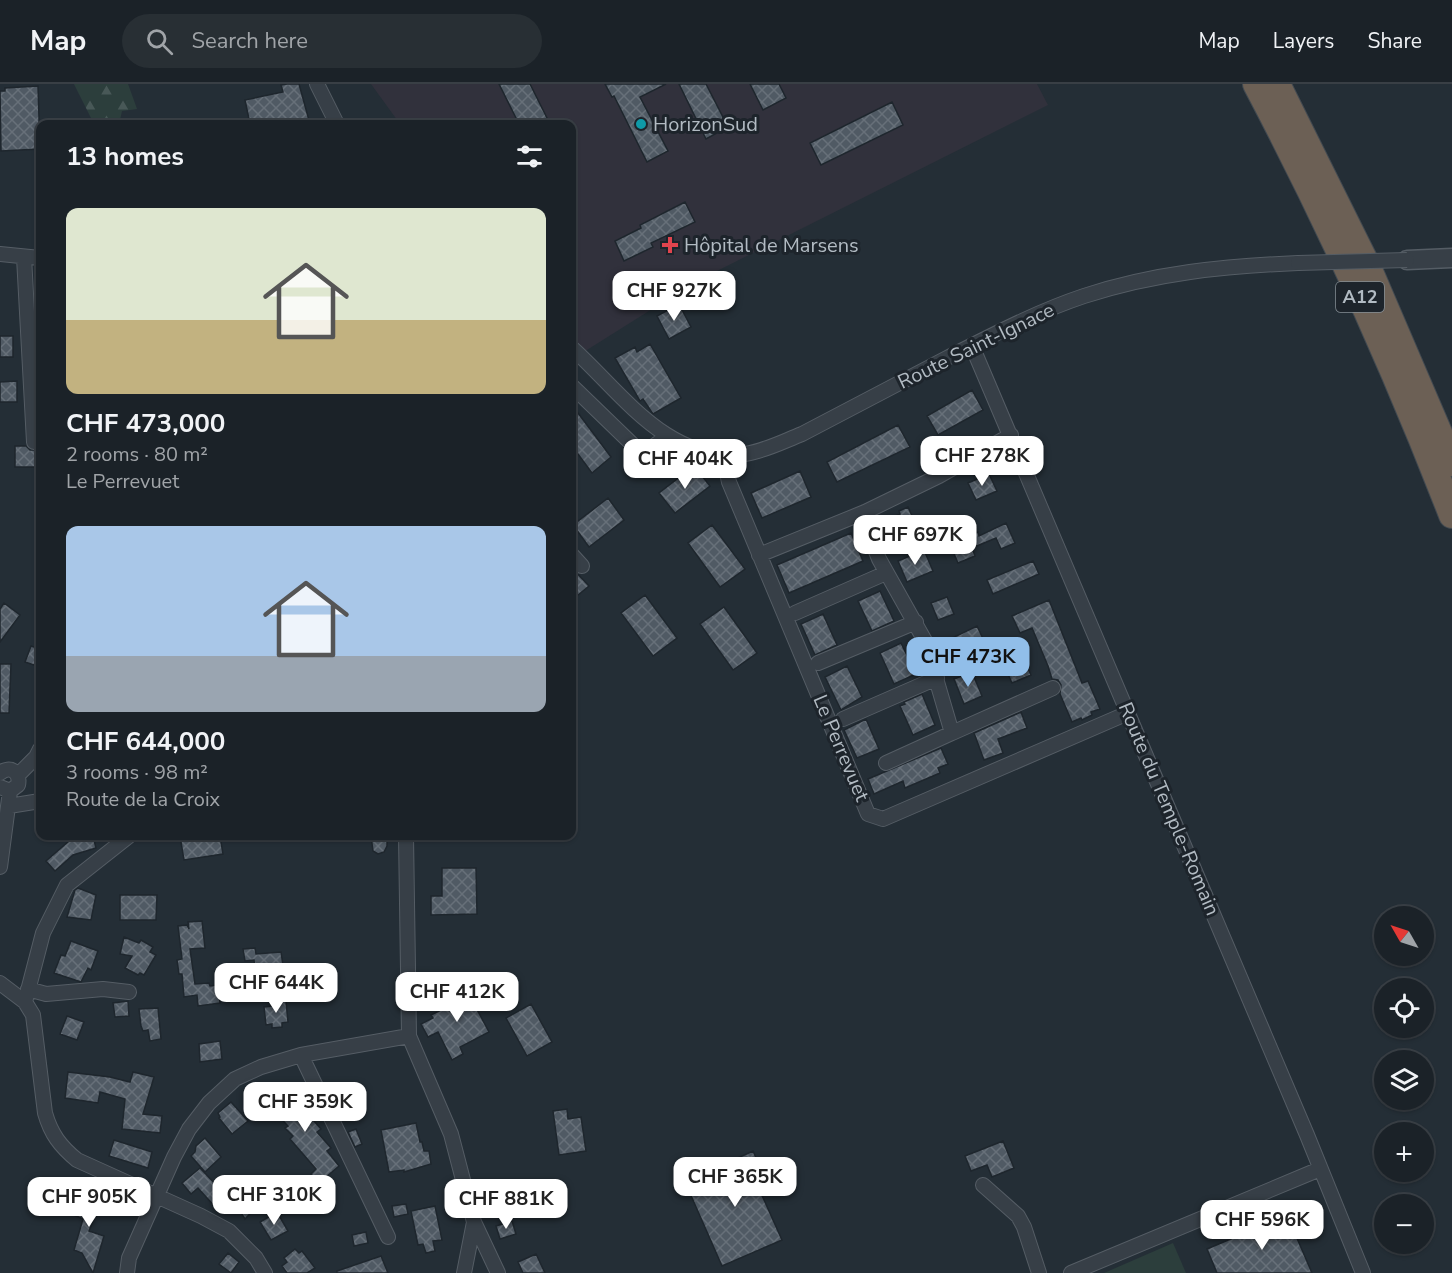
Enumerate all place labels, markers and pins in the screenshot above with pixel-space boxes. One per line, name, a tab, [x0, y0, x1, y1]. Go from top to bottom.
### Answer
place label: HorizonSud	[653, 111, 758, 138]
marker: HorizonSud	[634, 117, 648, 131]
place label: Hôpital de Marsens	[684, 232, 859, 259]
marker: Hôpital de Marsens	[661, 236, 679, 254]
pin: CHF 927K	[612, 271, 736, 322]
pin: CHF 278K	[920, 436, 1044, 487]
pin: CHF 404K	[623, 439, 747, 490]
pin: CHF 697K	[853, 515, 977, 566]
pin: CHF 473K	[906, 637, 1030, 688]
pin: CHF 644K	[214, 963, 338, 1014]
pin: CHF 412K	[395, 972, 519, 1023]
pin: CHF 359K	[243, 1082, 367, 1133]
pin: CHF 365K	[673, 1157, 797, 1208]
pin: CHF 310K	[212, 1175, 336, 1226]
pin: CHF 905K	[27, 1177, 151, 1228]
pin: CHF 881K	[444, 1179, 568, 1230]
pin: CHF 596K	[1200, 1200, 1324, 1251]

